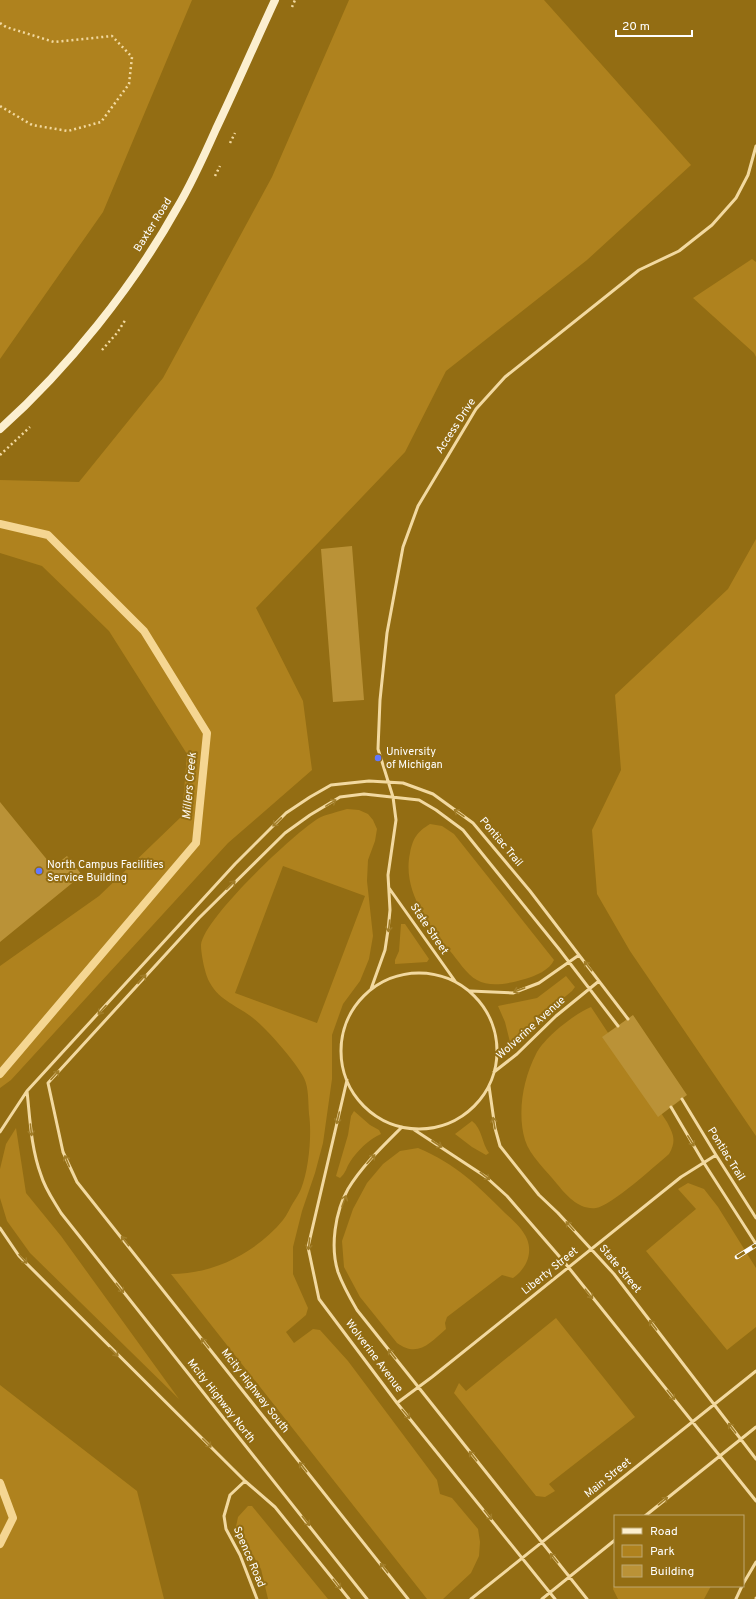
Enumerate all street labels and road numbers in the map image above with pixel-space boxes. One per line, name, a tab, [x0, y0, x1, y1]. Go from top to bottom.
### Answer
street label: Baxter Road	[131, 195, 175, 255]
street label: Access Drive	[433, 396, 479, 456]
street label: Pontiac Trail	[476, 814, 526, 870]
street label: State Street	[407, 901, 451, 957]
street label: Wolverine Avenue	[494, 993, 568, 1063]
street label: Pontiac Trail	[704, 1125, 748, 1183]
street label: State Street	[596, 1242, 644, 1296]
street label: Liberty Street	[519, 1244, 581, 1298]
street label: Wolverine Avenue	[342, 1317, 406, 1395]
street label: Mcity Highway South	[218, 1346, 292, 1436]
street label: Mcity Highway North	[184, 1356, 258, 1446]
street label: Main Street	[582, 1455, 634, 1501]
street label: Spence Road	[230, 1524, 268, 1590]

